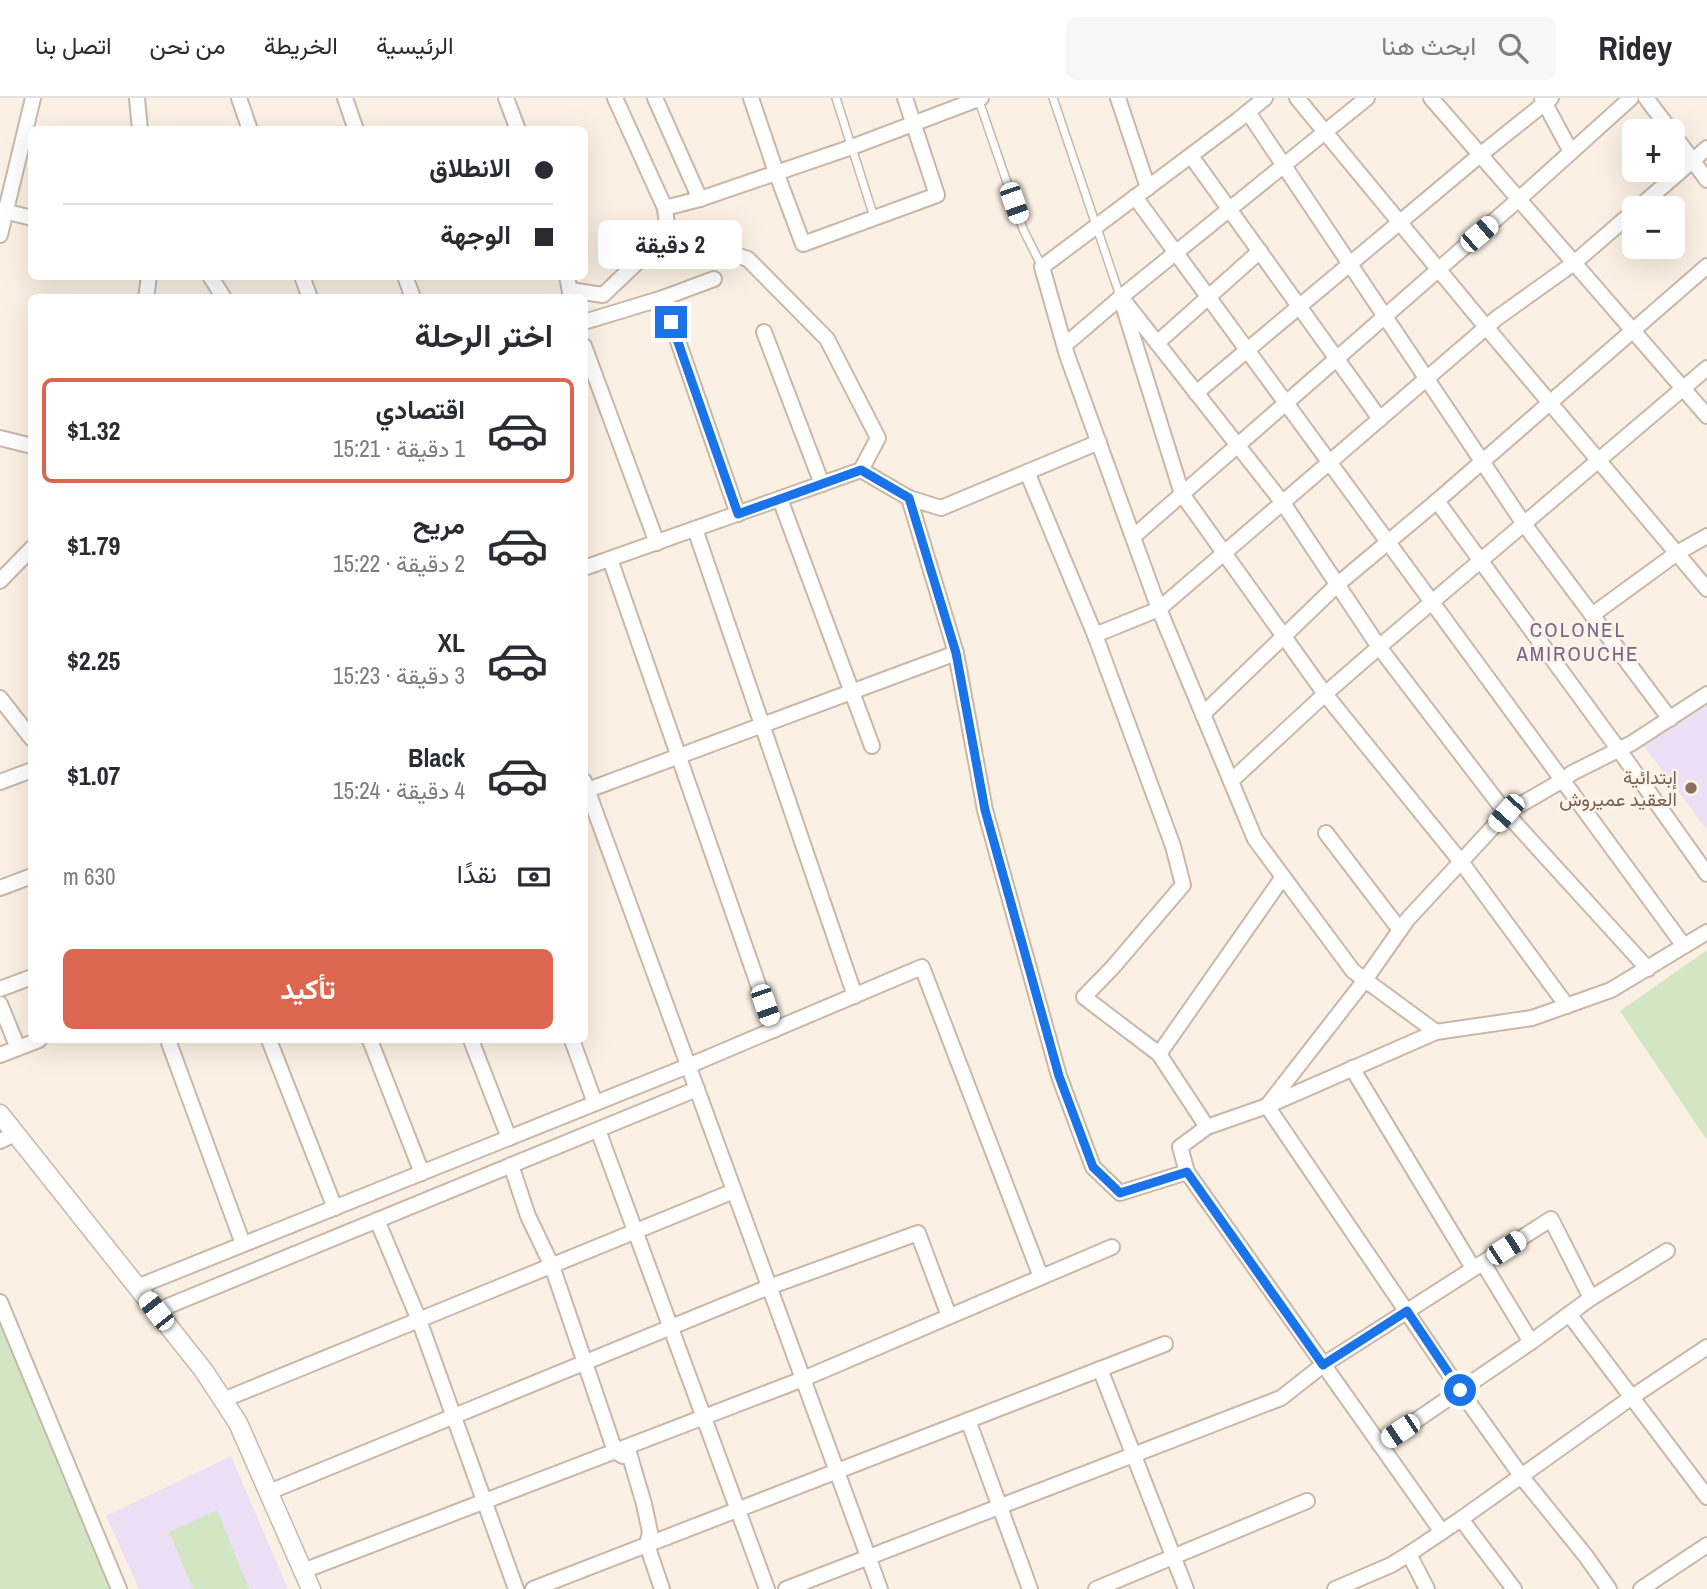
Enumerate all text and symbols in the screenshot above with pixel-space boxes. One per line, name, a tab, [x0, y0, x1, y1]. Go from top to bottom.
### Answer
search box	[1066, 17, 1556, 80]
text: Ridey	[1598, 26, 1672, 70]
text: ابحث هنا	[1381, 28, 1476, 63]
text: اتصل بنا	[35, 29, 112, 61]
text: من نحن	[150, 29, 226, 61]
text: الخريطة	[264, 29, 338, 61]
text: الرئيسية	[376, 29, 453, 61]
icon: search	[1494, 29, 1532, 67]
map controls	[1622, 119, 1685, 259]
button: +	[1622, 119, 1685, 182]
text: الانطلاق	[429, 150, 511, 185]
car	[998, 180, 1031, 226]
button: −	[1622, 196, 1685, 259]
car	[1457, 212, 1502, 256]
text: الوجهة	[440, 217, 511, 252]
callout: 2 دقيقة	[599, 220, 743, 270]
text: 2 دقيقة	[635, 229, 705, 260]
route end	[655, 306, 687, 338]
text: اختر الرحلة	[414, 314, 553, 357]
text: اقتصادي	[376, 392, 465, 427]
icon: car	[486, 399, 549, 462]
text: $1.32	[67, 413, 120, 448]
text: 1 دقيقة · 15:21	[333, 433, 465, 464]
text: مريح	[413, 507, 465, 542]
icon: car	[486, 514, 549, 577]
text: $1.79	[67, 528, 120, 563]
text: 2 دقيقة · 15:22	[333, 548, 465, 579]
district label: COLONEL AMIROUCHE	[1515, 615, 1640, 668]
text: XL	[438, 625, 465, 660]
icon: car	[486, 629, 549, 692]
text: $2.25	[67, 643, 120, 678]
text: 3 دقيقة · 15:23	[333, 660, 465, 691]
text: Black	[408, 740, 465, 775]
icon: car	[486, 744, 549, 807]
text: $1.07	[67, 758, 120, 793]
place label: إبتدائية العقيد عميروش	[1559, 764, 1677, 812]
text: 4 دقيقة · 15:24	[333, 775, 465, 806]
marker: إبتدائية العقيد عميروش	[1683, 780, 1699, 796]
car	[1485, 790, 1528, 836]
text: نقدًا	[457, 856, 497, 891]
icon: cash	[515, 858, 553, 896]
text: 630 m	[63, 861, 115, 892]
button: تأكيد	[63, 949, 553, 1029]
car	[749, 982, 782, 1028]
car	[1483, 1228, 1530, 1268]
car	[135, 1288, 178, 1334]
route start	[1444, 1374, 1476, 1406]
car	[1377, 1411, 1424, 1451]

